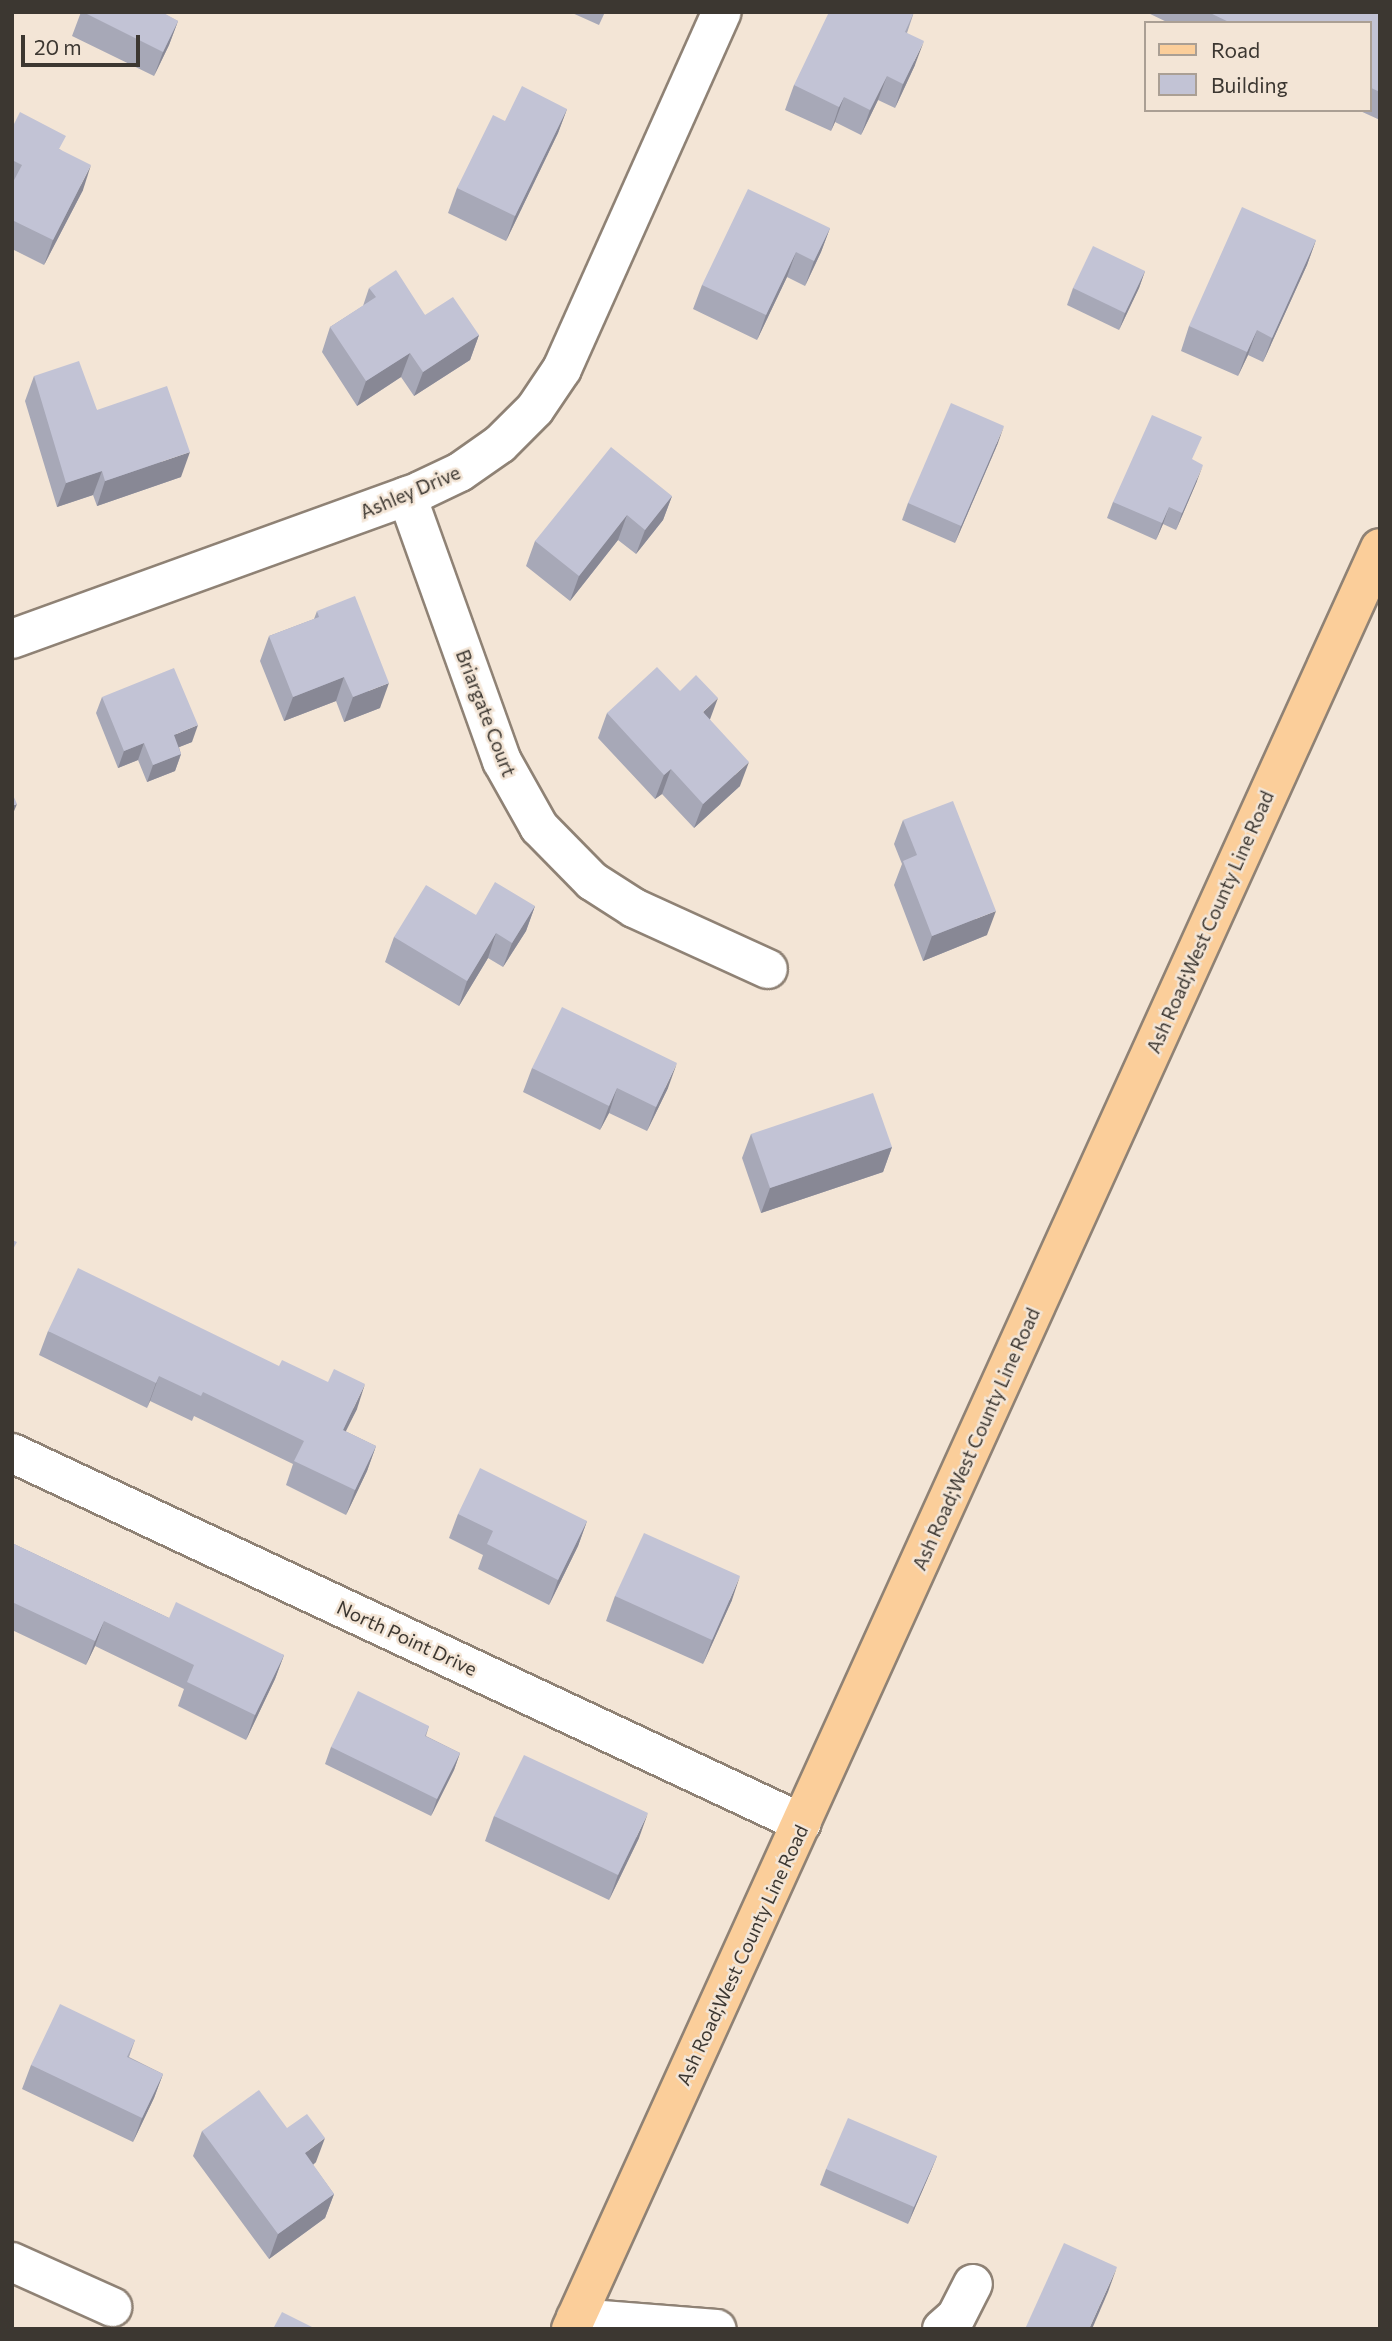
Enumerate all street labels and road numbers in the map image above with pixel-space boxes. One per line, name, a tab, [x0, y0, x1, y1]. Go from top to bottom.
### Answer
street label: Ashley Drive	[356, 461, 464, 523]
street label: Briargate Court	[451, 646, 521, 780]
street label: Ash Road;West County Line Road	[1142, 787, 1278, 1057]
street label: Ash Road;West County Line Road	[908, 1304, 1044, 1574]
street label: North Point Drive	[333, 1596, 481, 1680]
street label: Ash Road;West County Line Road	[672, 1821, 812, 2089]

